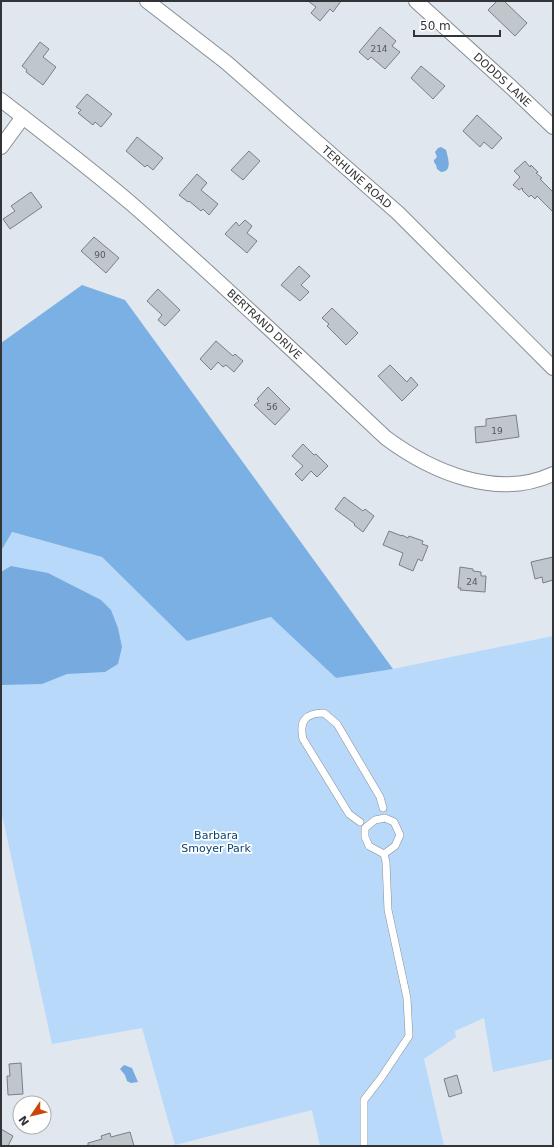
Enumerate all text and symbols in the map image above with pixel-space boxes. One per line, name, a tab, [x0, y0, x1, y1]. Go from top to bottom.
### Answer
scale bar	[414, 12, 500, 38]
text: 50 m	[420, 19, 451, 33]
house number: 214	[370, 44, 388, 54]
street label: DODDS LANE	[471, 50, 534, 109]
street label: TERHUNE ROAD	[319, 142, 394, 211]
house number: 90	[94, 250, 106, 260]
street label: BERTRAND DRIVE	[224, 286, 304, 362]
house number: 56	[266, 402, 278, 412]
house number: 19	[491, 426, 503, 436]
house number: 24	[466, 577, 478, 587]
park label: Barbara Smoyer Park	[181, 829, 251, 855]
north arrow	[12, 1095, 52, 1135]
text: N	[16, 1113, 32, 1128]

